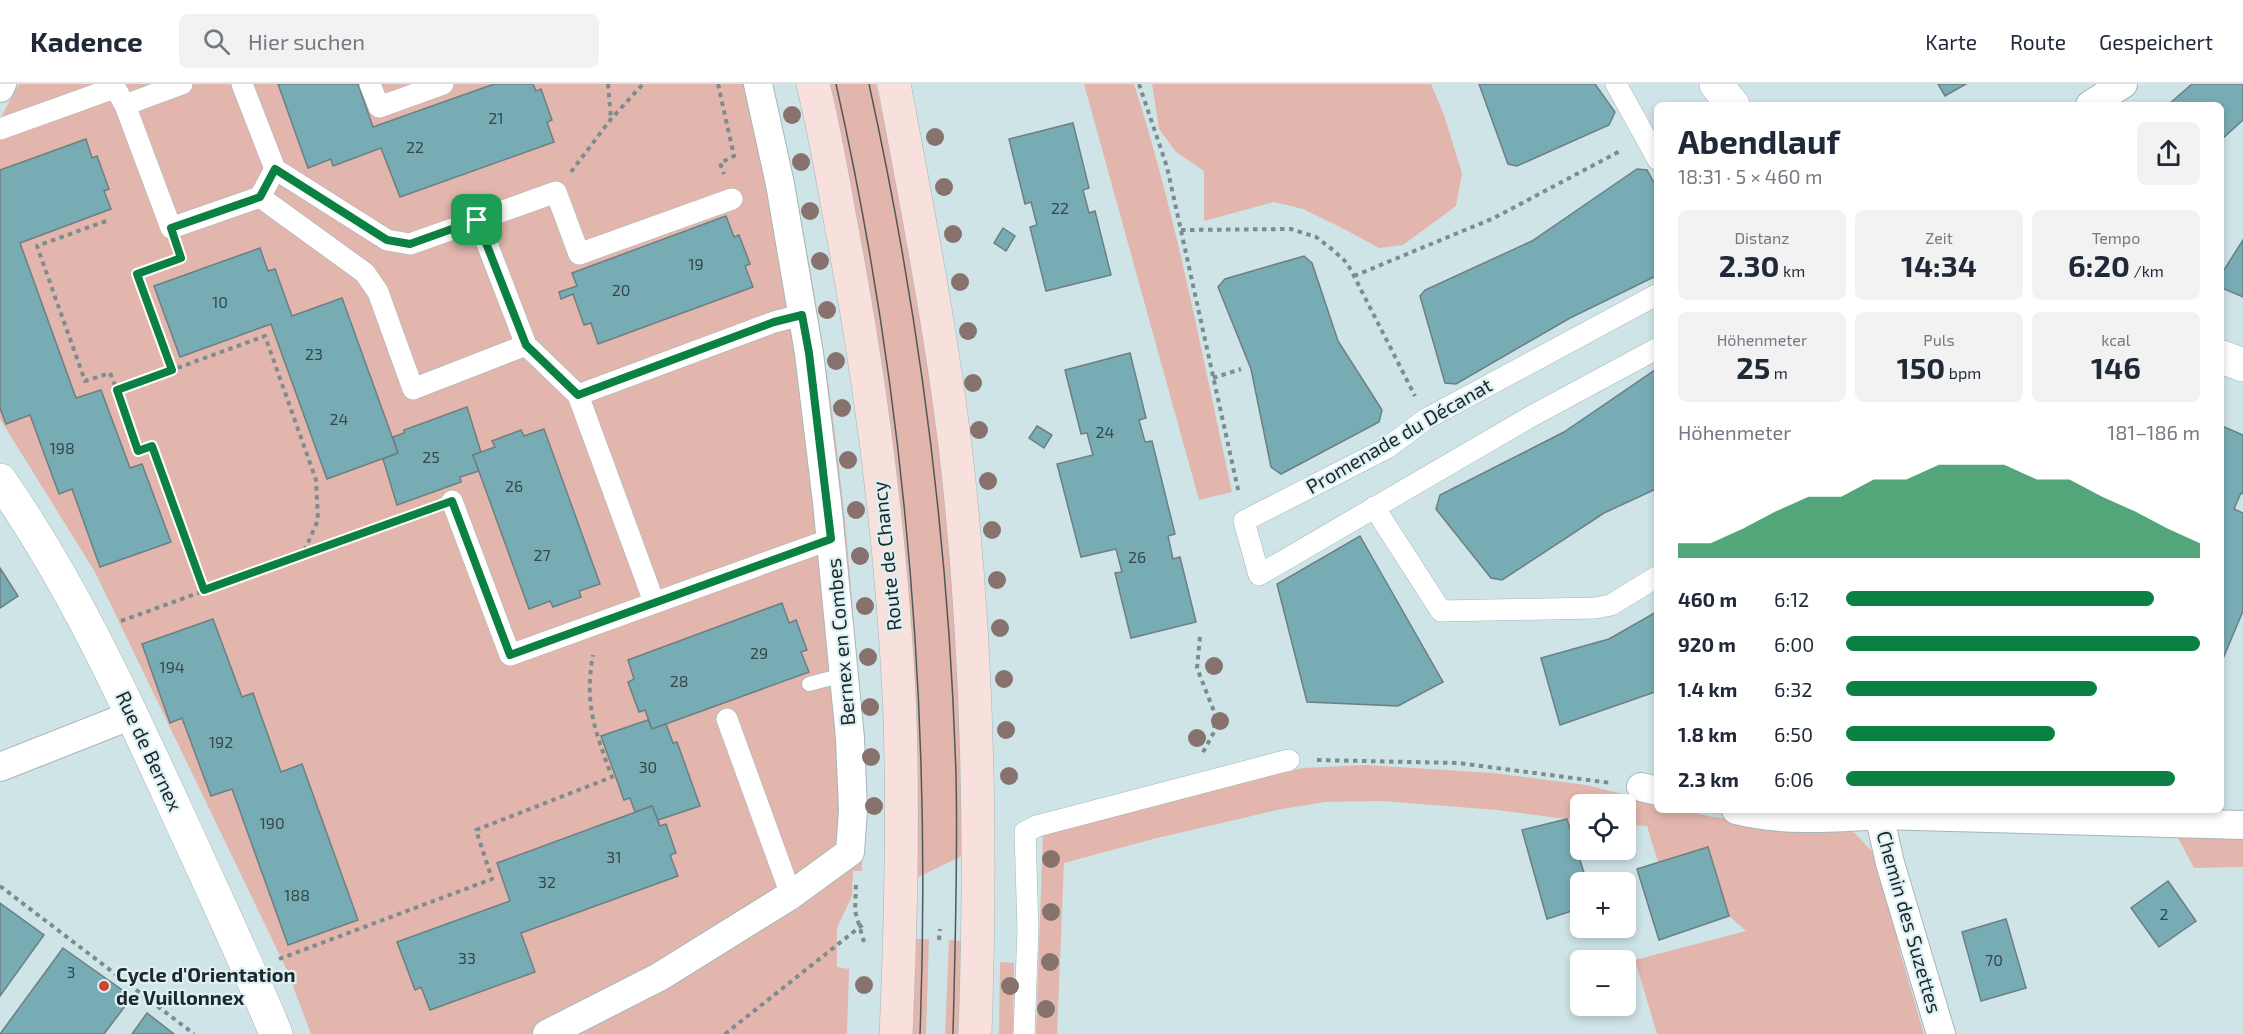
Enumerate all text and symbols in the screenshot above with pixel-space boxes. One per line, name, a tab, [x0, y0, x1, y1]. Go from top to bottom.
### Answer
search box	[179, 14, 599, 68]
text: Kadence	[30, 24, 143, 58]
icon: search	[200, 25, 233, 58]
text: Hier suchen	[248, 28, 365, 54]
text: Karte	[1925, 29, 1977, 54]
text: Route	[2010, 29, 2066, 54]
text: Gespeichert	[2099, 29, 2213, 54]
house number: 21	[488, 108, 504, 127]
text: Abendlauf	[1678, 121, 1840, 161]
button: share	[2137, 122, 2200, 185]
house number: 22	[406, 137, 424, 156]
text: 18:31 · 5 × 460 m	[1678, 164, 1823, 188]
pin	[451, 194, 502, 245]
house number: 22	[1051, 198, 1069, 217]
icon: arrive	[460, 203, 493, 236]
text: Distanz	[1734, 228, 1790, 247]
text: Zeit	[1925, 228, 1953, 247]
text: Tempo	[2092, 228, 2140, 247]
text: 2.30	[1719, 247, 1779, 283]
text: 14:34	[1901, 247, 1977, 283]
text: 6:20	[2068, 247, 2130, 283]
house number: 19	[688, 254, 704, 273]
text: km	[1779, 261, 1805, 280]
text: /km	[2130, 261, 2164, 280]
house number: 20	[612, 280, 630, 299]
house number: 10	[212, 292, 228, 311]
text: Höhenmeter	[1717, 330, 1807, 349]
text: Puls	[1923, 330, 1955, 349]
text: kcal	[2101, 330, 2131, 349]
house number: 23	[305, 344, 323, 363]
text: 25	[1736, 349, 1770, 385]
text: 150	[1897, 349, 1945, 385]
text: 146	[2091, 349, 2141, 385]
text: m	[1770, 363, 1788, 382]
text: bpm	[1945, 363, 1981, 382]
street label: Promenade du Décanat	[1301, 372, 1496, 498]
house number: 24	[330, 409, 349, 428]
text: Höhenmeter	[1678, 420, 1791, 444]
text: 181–186 m	[2107, 420, 2200, 444]
house number: 24	[1096, 422, 1115, 441]
house number: 198	[49, 438, 75, 457]
house number: 25	[422, 447, 440, 466]
house number: 26	[505, 476, 523, 495]
street label: Route de Chancy	[866, 480, 906, 632]
house number: 27	[533, 545, 551, 564]
house number: 26	[1128, 547, 1146, 566]
street label: Bernex en Combes	[821, 557, 859, 727]
text: 460 m	[1678, 587, 1737, 611]
text: 6:12	[1774, 587, 1809, 611]
text: 920 m	[1678, 632, 1736, 656]
text: 6:00	[1774, 632, 1814, 656]
house number: 29	[750, 643, 768, 662]
house number: 194	[159, 657, 185, 676]
house number: 28	[670, 671, 688, 690]
text: 1.4 km	[1678, 677, 1737, 701]
text: 6:32	[1774, 677, 1813, 701]
street label: Rue de Bernex	[112, 687, 188, 815]
text: 1.8 km	[1678, 722, 1737, 746]
text: 6:50	[1774, 722, 1813, 746]
house number: 192	[209, 732, 233, 751]
house number: 30	[639, 757, 657, 776]
text: 2.3 km	[1678, 767, 1739, 791]
text: 6:06	[1774, 767, 1814, 791]
map controls	[1570, 794, 1636, 1016]
button: locate	[1570, 794, 1636, 860]
house number: 190	[259, 813, 285, 832]
street label: Chemin des Suzettes	[1872, 828, 1948, 1016]
house number: 31	[606, 847, 622, 866]
house number: 32	[538, 872, 556, 891]
button: +	[1570, 872, 1636, 938]
house number: 188	[284, 885, 310, 904]
house number: 2	[2160, 904, 2169, 923]
house number: 33	[458, 948, 476, 967]
button: −	[1570, 950, 1636, 1016]
house number: 70	[1985, 950, 2003, 969]
house number: 3	[67, 962, 75, 981]
place label: Cycle d'Orientation de Vuillonnex	[116, 962, 296, 1009]
marker: Cycle d'Orientation de Vuillonnex	[97, 979, 111, 993]

